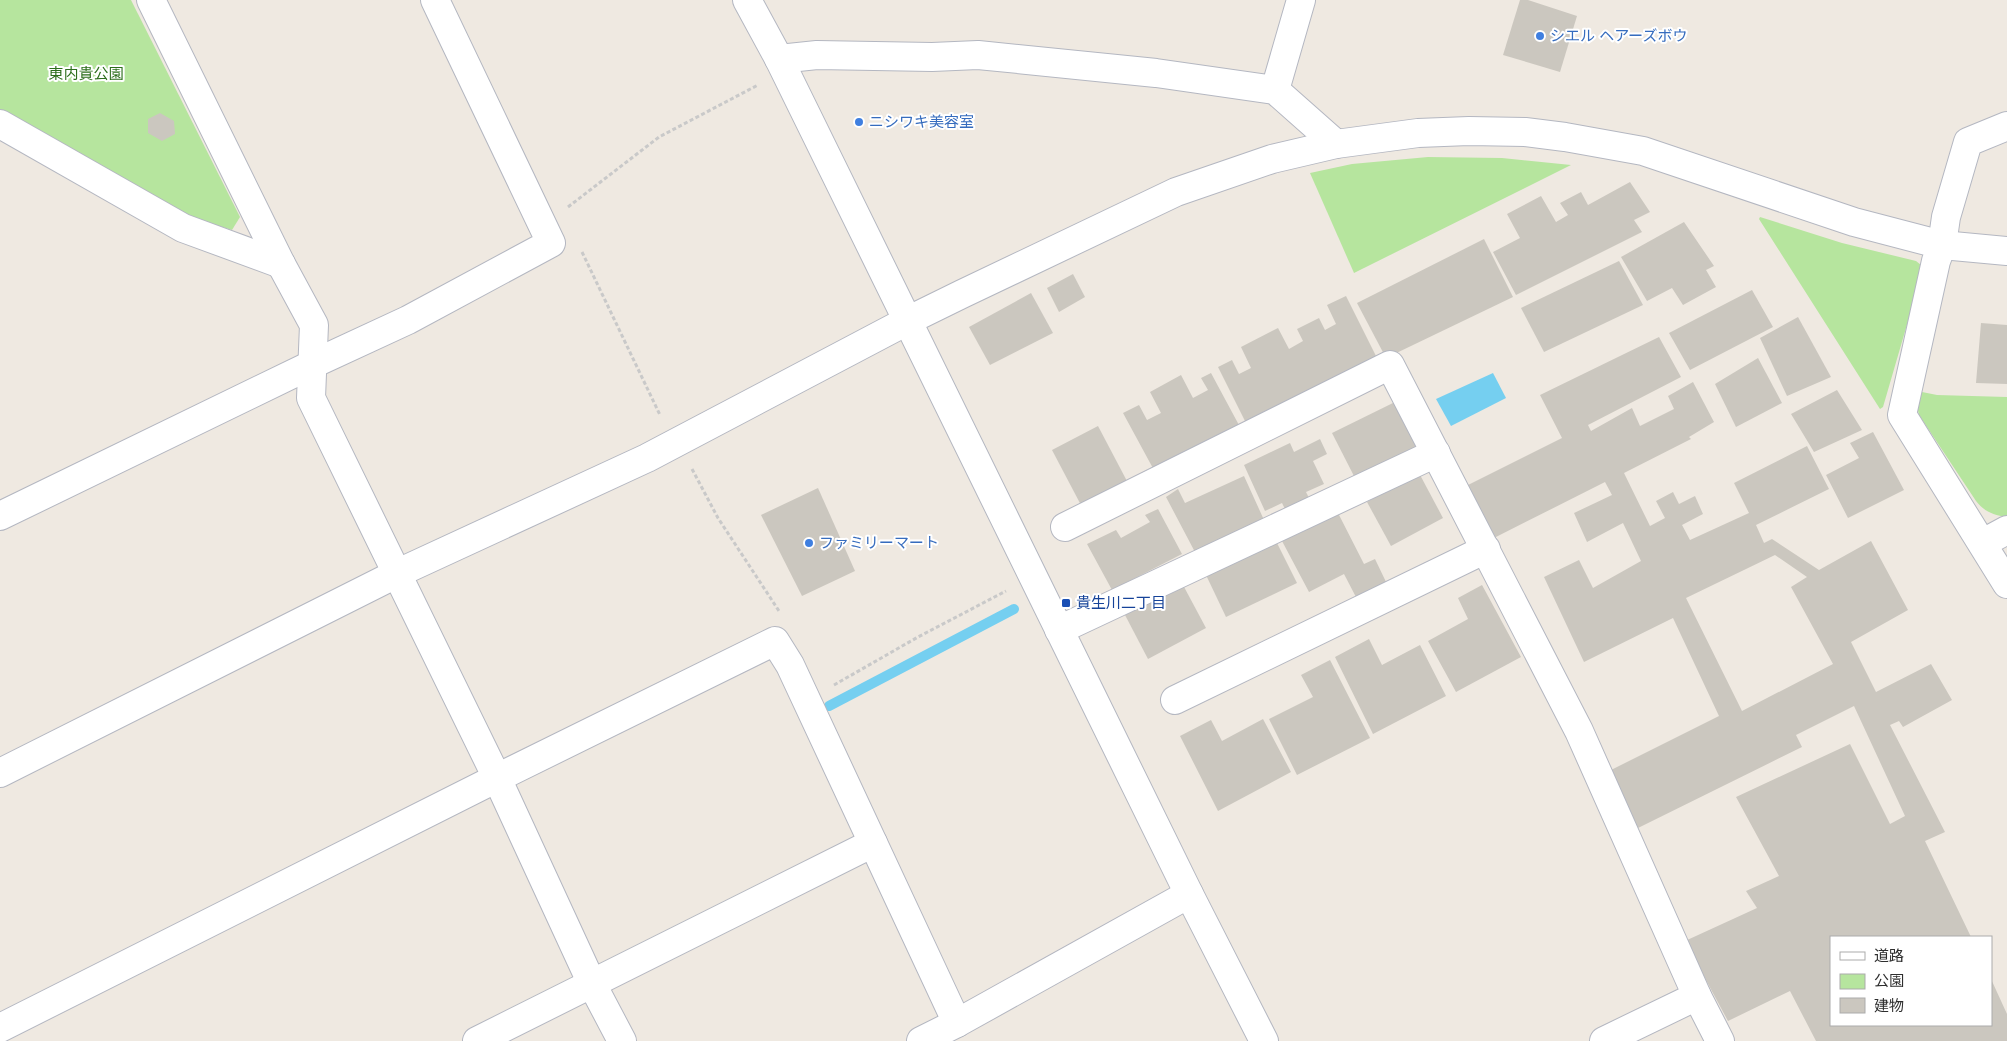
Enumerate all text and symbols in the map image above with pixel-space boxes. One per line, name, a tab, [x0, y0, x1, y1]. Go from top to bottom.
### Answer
place label: シエル ヘアーズボウ	[1550, 27, 1688, 44]
marker: シエル ヘアーズボウ	[1534, 30, 1546, 42]
park label: 東内貴公園	[48, 65, 124, 82]
place label: ニシワキ美容室	[869, 113, 974, 130]
marker: ニシワキ美容室	[853, 116, 865, 128]
place label: ファミリーマート	[819, 534, 939, 551]
marker: ファミリーマート	[803, 537, 815, 549]
place label: 貴生川二丁目	[1076, 594, 1166, 611]
marker: 貴生川二丁目	[1060, 597, 1072, 609]
legend	[1830, 936, 1992, 1026]
text: 道路	[1874, 947, 1904, 964]
text: 公園	[1874, 972, 1904, 989]
text: 建物	[1874, 997, 1904, 1014]

